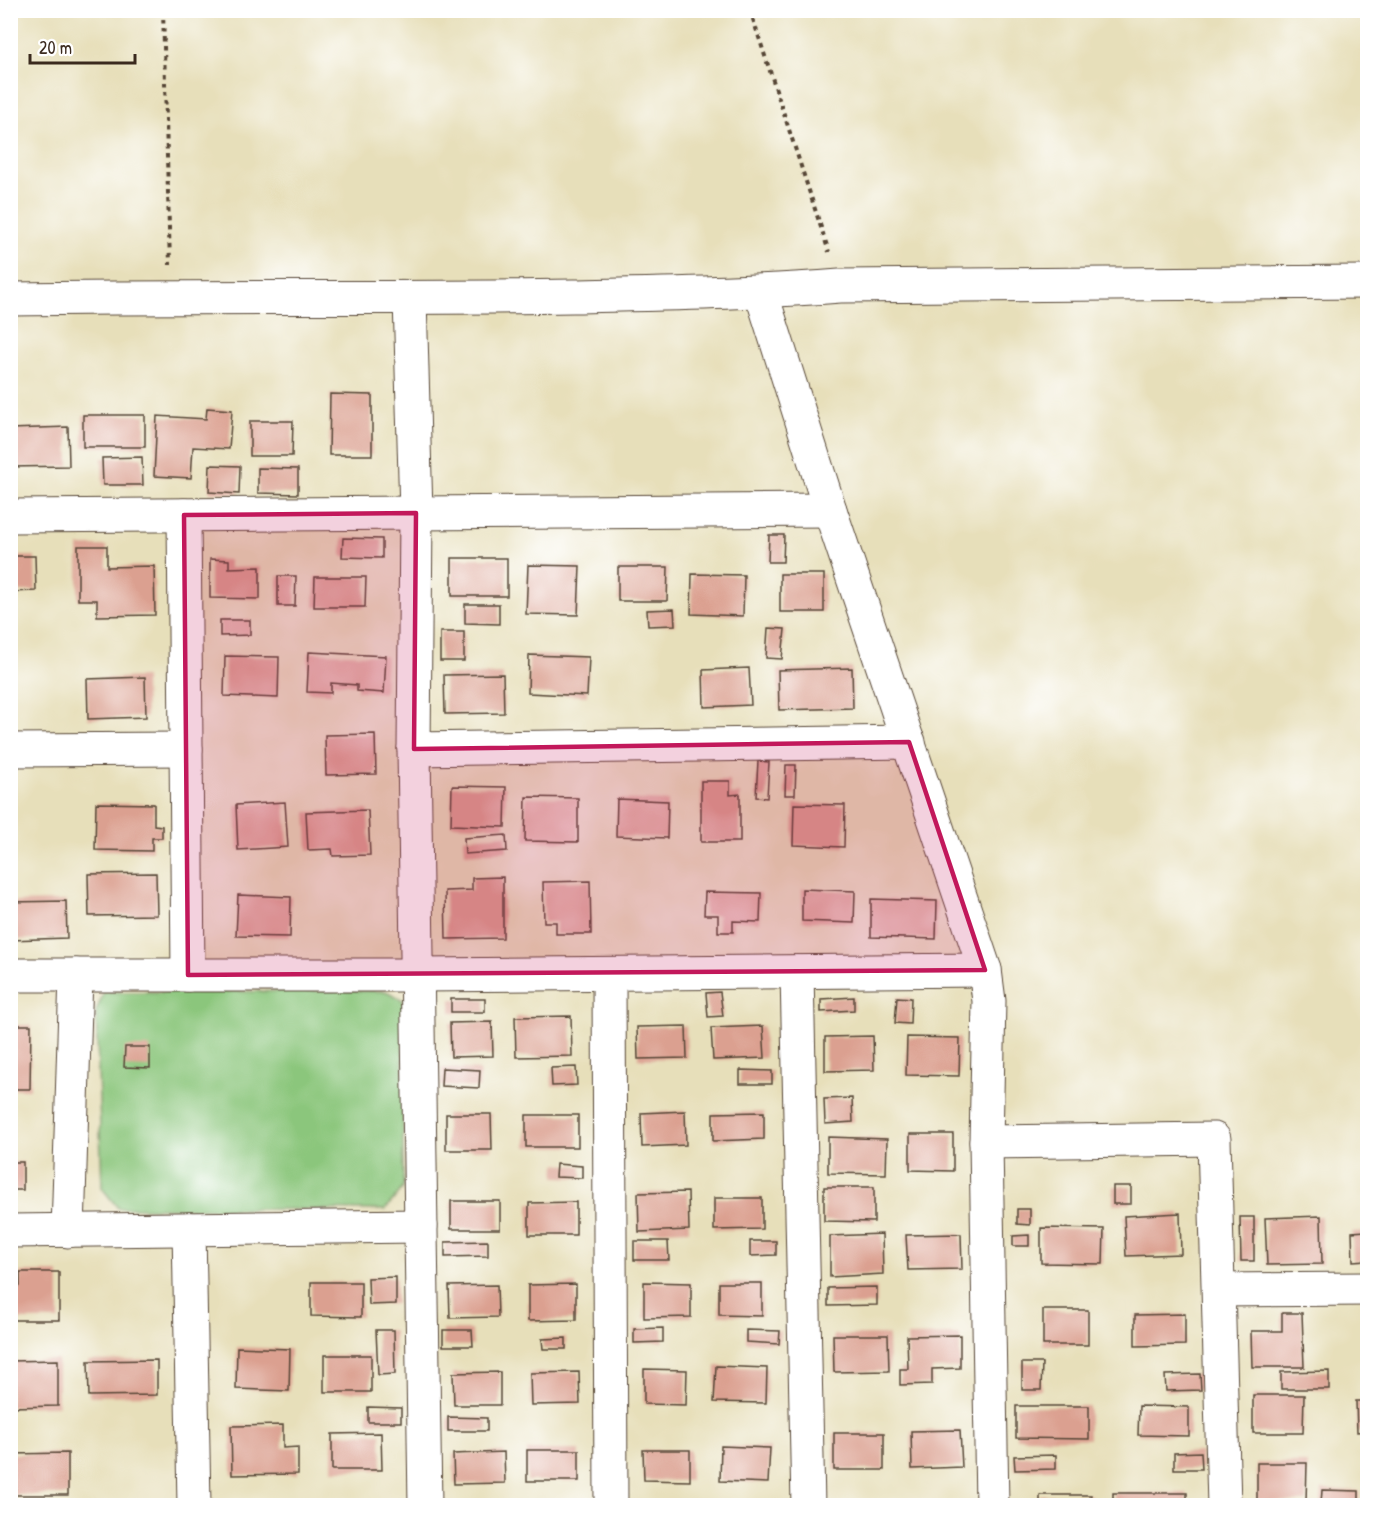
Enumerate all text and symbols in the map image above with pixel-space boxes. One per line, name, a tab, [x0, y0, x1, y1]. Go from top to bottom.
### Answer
scale bar	[30, 27, 135, 65]
text: 20 m	[39, 35, 72, 60]

